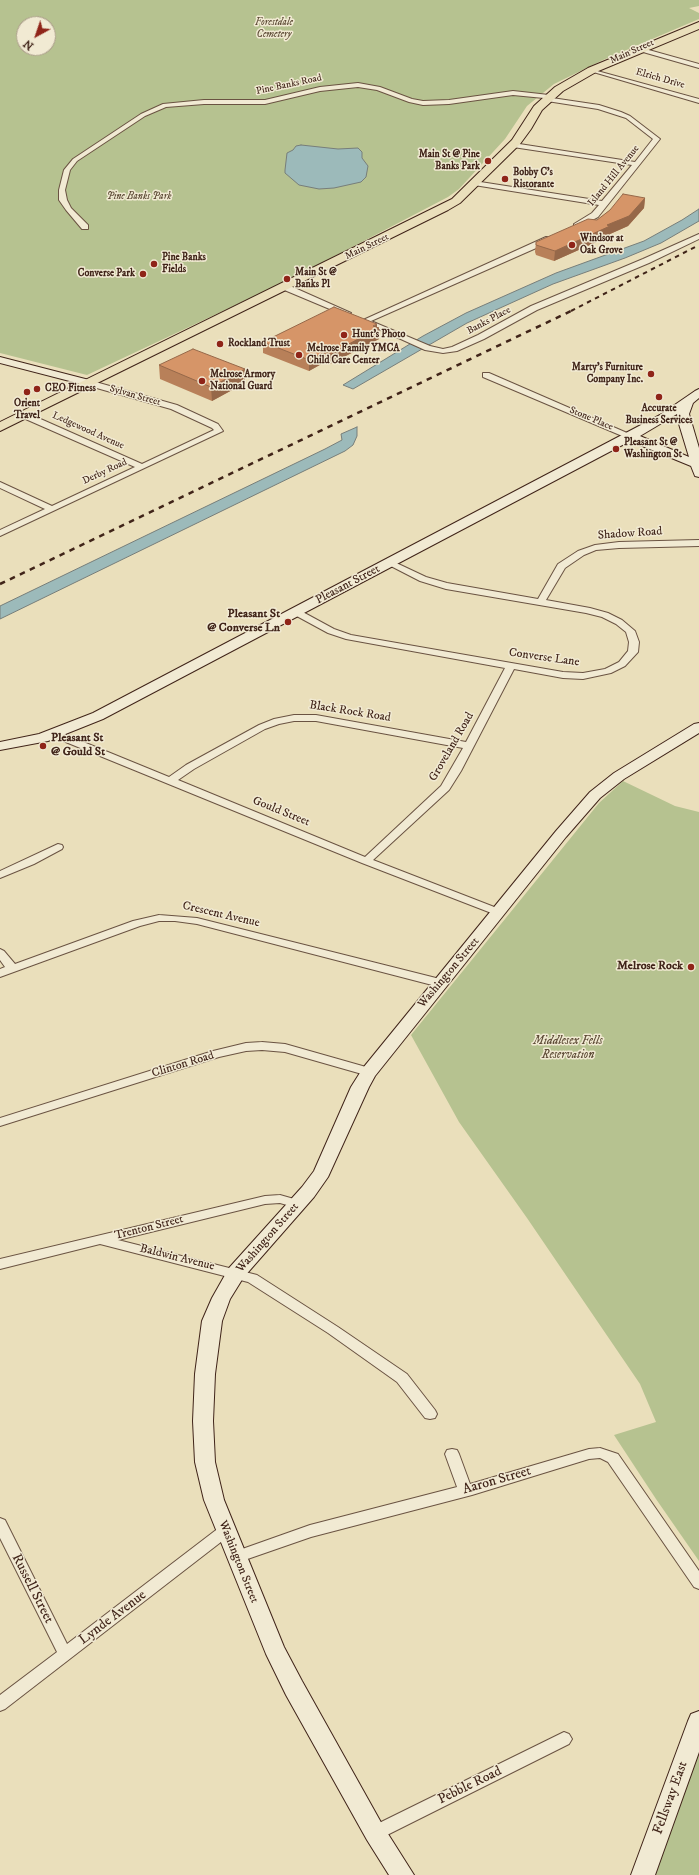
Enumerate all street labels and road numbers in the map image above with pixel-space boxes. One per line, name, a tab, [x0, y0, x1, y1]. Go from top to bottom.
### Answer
street label: Main Street	[608, 37, 656, 67]
street label: Elrich Drive	[634, 66, 686, 92]
street label: Pine Banks Road	[255, 72, 323, 98]
street label: Island Hill Avenue	[586, 143, 642, 209]
street label: Main Street	[343, 231, 391, 263]
street label: Banks Place	[465, 305, 513, 337]
street label: Sylvan Street	[108, 383, 162, 409]
street label: Stone Place	[567, 404, 615, 434]
street label: Ledgewood Avenue	[50, 410, 126, 452]
street label: Derby Road	[81, 457, 129, 487]
street label: Shadow Road	[597, 525, 663, 543]
street label: Pleasant Street	[313, 562, 383, 608]
street label: Converse Lane	[508, 646, 580, 670]
street label: Black Rock Road	[308, 698, 392, 726]
street label: Groveland Road	[426, 710, 478, 784]
street label: Gould Street	[250, 794, 312, 830]
street label: Crescent Avenue	[181, 899, 261, 931]
street label: Washington Street	[415, 935, 483, 1011]
street label: Clinton Road	[150, 1049, 216, 1081]
street label: Washington Street	[234, 1200, 302, 1276]
street label: Trenton Street	[113, 1212, 185, 1244]
street label: Baldwin Avenue	[138, 1242, 216, 1274]
street label: Aaron Street	[461, 1463, 533, 1499]
street label: Washington Street	[215, 1519, 261, 1605]
street label: Russell Street	[7, 1551, 57, 1627]
street label: Lynde Avenue	[76, 1587, 150, 1649]
street label: Fellsway East	[650, 1759, 692, 1837]
street label: Pebble Road	[435, 1763, 505, 1809]

